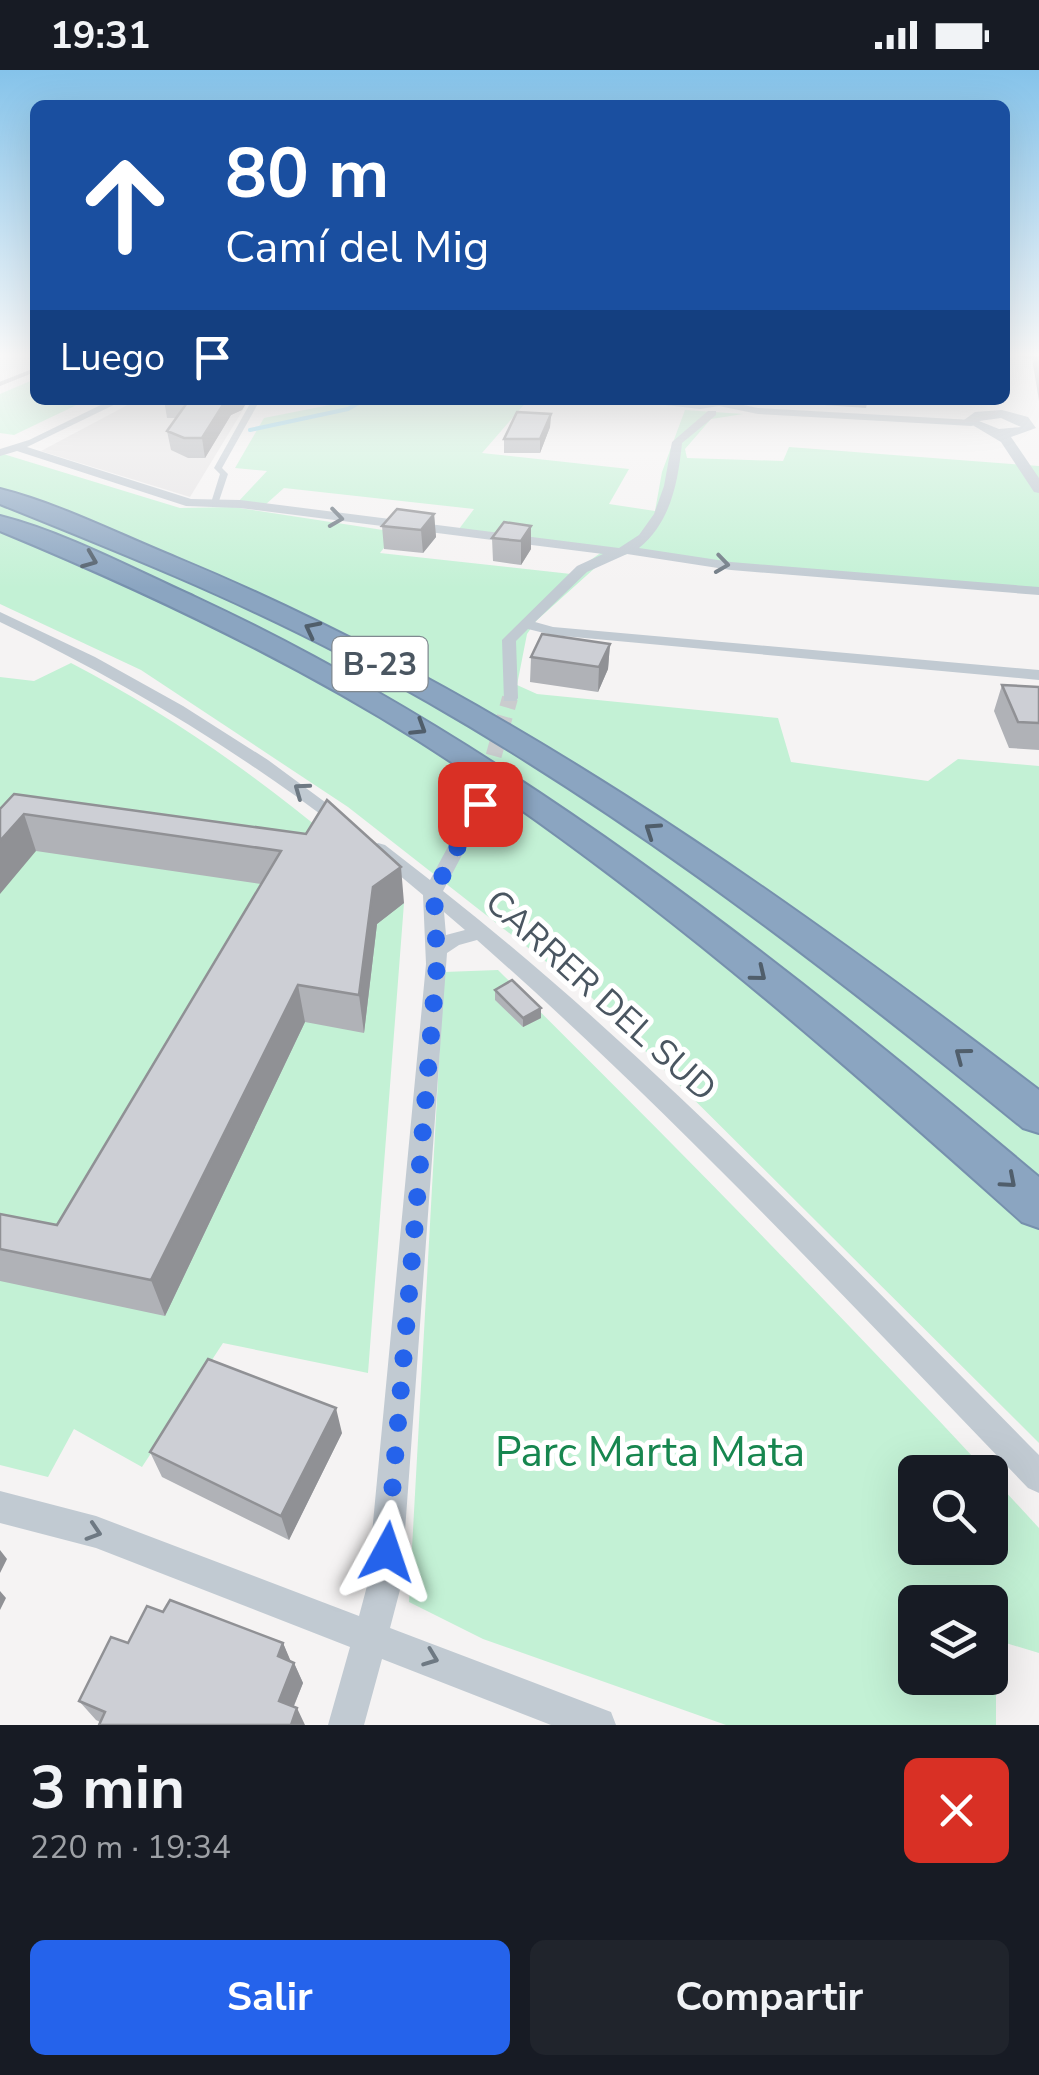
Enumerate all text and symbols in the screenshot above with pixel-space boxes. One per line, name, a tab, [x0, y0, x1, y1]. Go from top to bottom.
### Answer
text: 19:31	[50, 10, 151, 61]
text: 80 m	[225, 126, 389, 222]
icon: ahead	[60, 140, 190, 270]
text: Camí del Mig	[225, 217, 489, 278]
icon: arrive	[185, 330, 240, 385]
text: Luego	[60, 332, 165, 383]
one-way arrow	[328, 506, 344, 527]
one-way arrow	[81, 548, 98, 568]
one-way arrow	[714, 553, 730, 574]
one-way arrow	[304, 622, 322, 641]
road number: B-23	[332, 637, 428, 691]
one-way arrow	[408, 716, 426, 735]
pin	[438, 762, 523, 847]
icon: arrive	[453, 777, 508, 832]
one-way arrow	[294, 784, 312, 802]
one-way arrow	[644, 823, 662, 842]
street label: CARRER DEL SUD	[475, 879, 726, 1112]
one-way arrow	[747, 962, 765, 980]
one-way arrow	[956, 1049, 974, 1067]
one-way arrow	[997, 1169, 1016, 1187]
park label: Parc Marta Mata	[495, 1424, 805, 1481]
map controls	[898, 1455, 1008, 1695]
button: search	[898, 1455, 1008, 1565]
position arrow	[335, 1500, 439, 1604]
one-way arrow	[85, 1521, 102, 1541]
button: layers	[898, 1585, 1008, 1695]
one-way arrow	[422, 1646, 439, 1667]
text: 3 min	[30, 1747, 185, 1829]
button: close	[904, 1758, 1009, 1863]
text: 220 m · 19:34	[30, 1826, 231, 1869]
button: Salir	[30, 1940, 510, 2055]
button: Compartir	[530, 1940, 1009, 2055]

